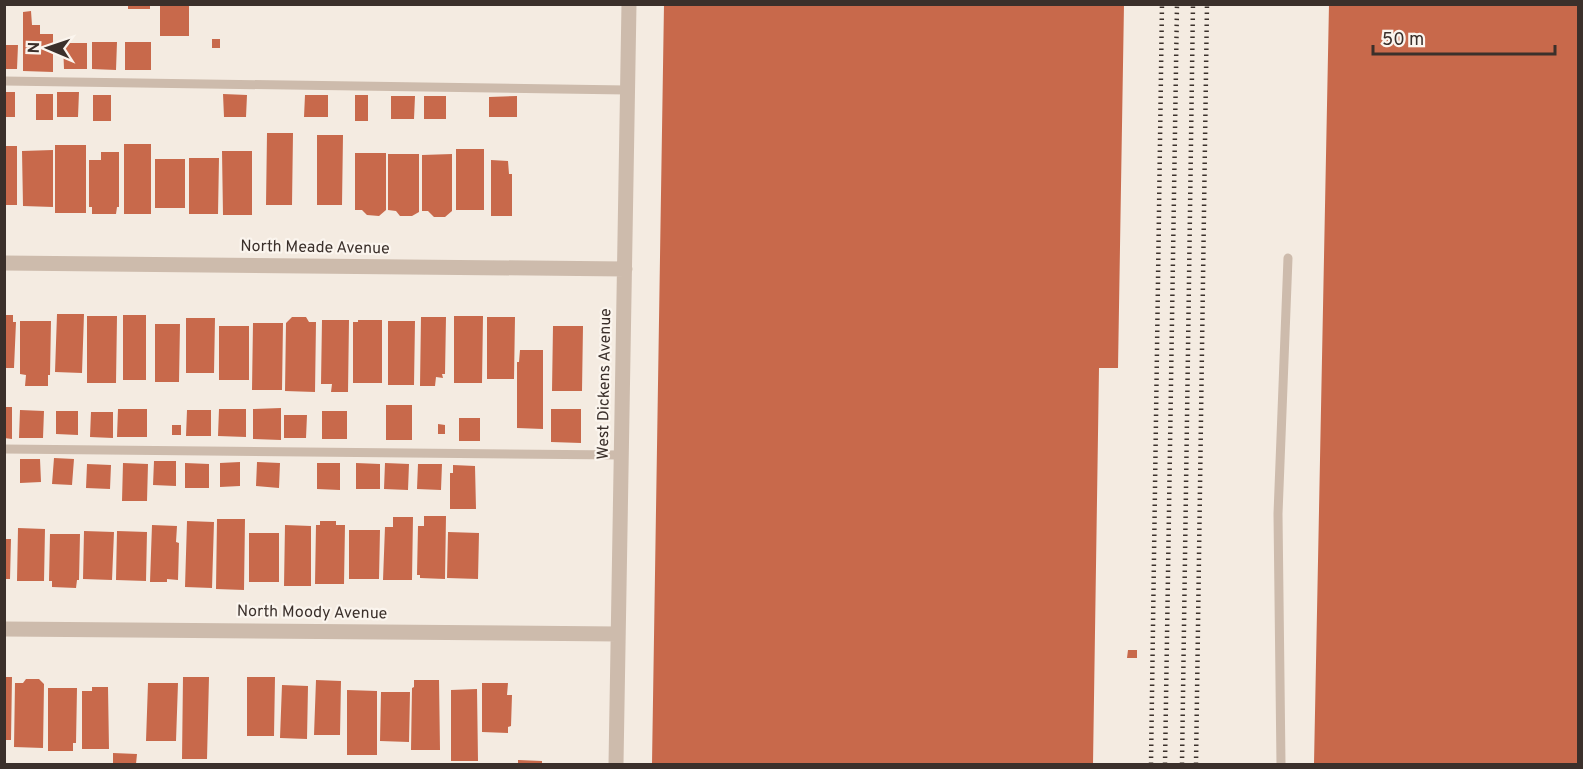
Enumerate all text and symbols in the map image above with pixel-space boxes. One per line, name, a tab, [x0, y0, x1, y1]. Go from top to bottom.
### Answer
north arrow	[18, 18, 78, 78]
scale bar	[1373, 18, 1554, 56]
text: 50 m	[1382, 29, 1424, 52]
text: N	[25, 41, 45, 54]
street label: North Meade Avenue	[240, 237, 390, 259]
street label: West Dickens Avenue	[594, 308, 616, 460]
street label: North Moody Avenue	[237, 602, 387, 624]

